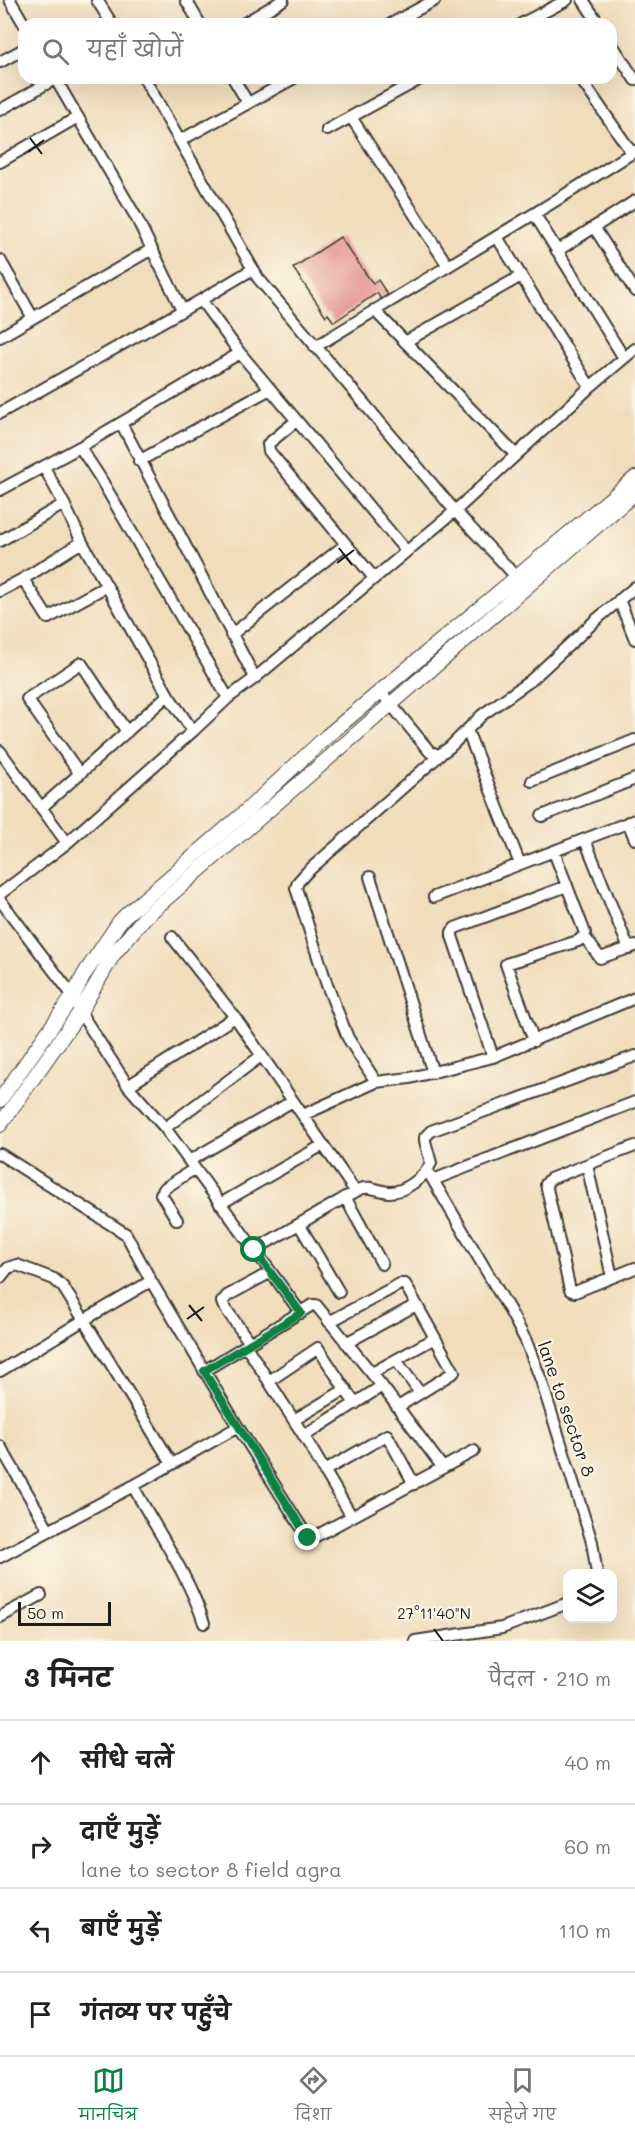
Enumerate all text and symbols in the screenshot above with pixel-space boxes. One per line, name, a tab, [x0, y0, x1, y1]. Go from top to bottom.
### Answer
search box	[18, 18, 617, 84]
text: यहाँ खोजें	[87, 34, 183, 63]
icon: search	[39, 35, 72, 68]
route start	[240, 1236, 266, 1262]
street label: lane to sector 8	[533, 1338, 601, 1480]
route end	[294, 1524, 320, 1550]
map controls	[563, 1569, 617, 1623]
button: layers	[563, 1569, 617, 1623]
scale bar	[18, 1599, 111, 1626]
text: 50 m	[27, 1602, 64, 1623]
text: 27°11'40"N	[397, 1603, 471, 1623]
text: 3 मिनट	[24, 1660, 112, 1694]
text: पैदल · 210 m	[488, 1665, 611, 1691]
text: सीधे चलें	[81, 1745, 173, 1774]
icon: ahead	[24, 1746, 57, 1779]
text: 40 m	[565, 1749, 611, 1775]
text: दाएँ मुड़ें	[81, 1816, 160, 1845]
icon: right	[24, 1830, 57, 1863]
text: 60 m	[564, 1833, 611, 1859]
text: lane to sector 8 field agra	[81, 1856, 342, 1882]
text: बाएँ मुड़ें	[81, 1913, 161, 1942]
icon: left	[24, 1914, 57, 1947]
text: 110 m	[558, 1917, 611, 1943]
text: गंतव्य पर पहुँचे	[81, 1997, 231, 2026]
icon: arrive	[24, 1998, 57, 2031]
tab: मानचित्र	[79, 2064, 137, 2132]
tab: दिशा	[295, 2064, 331, 2132]
tab: सहेजे गए	[489, 2064, 556, 2132]

